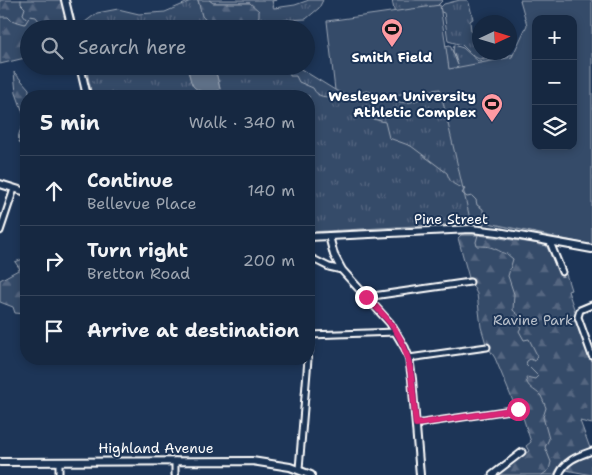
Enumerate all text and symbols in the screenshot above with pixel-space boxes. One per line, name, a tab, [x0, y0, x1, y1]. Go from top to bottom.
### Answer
north arrow	[472, 15, 517, 60]
map controls	[532, 15, 577, 150]
button: +	[532, 15, 577, 60]
sports icon: Smith Field	[380, 17, 404, 48]
search box	[20, 20, 315, 75]
icon: search	[38, 34, 66, 62]
text: Search here	[78, 35, 187, 60]
place label: Smith Field	[352, 48, 433, 66]
button: −	[532, 60, 577, 105]
place label: Wesleyan University Athletic Complex	[328, 87, 476, 121]
sports icon: Wesleyan University Athletic Complex	[480, 92, 504, 123]
button: layers	[532, 105, 577, 150]
text: 5 min	[40, 109, 100, 137]
text: Walk · 340 m	[189, 112, 295, 133]
text: Continue	[87, 168, 173, 193]
icon: ahead	[40, 177, 68, 205]
text: 140 m	[248, 180, 295, 201]
text: Bellevue Place	[87, 193, 197, 214]
street label: Pine Street	[414, 210, 488, 228]
text: Turn right	[87, 238, 188, 263]
icon: right	[40, 247, 68, 275]
text: 200 m	[243, 250, 295, 271]
text: Bretton Road	[87, 263, 190, 284]
route end	[355, 286, 378, 309]
park label: Ravine Park	[493, 311, 573, 329]
icon: arrive	[40, 317, 68, 345]
text: Arrive at destination	[87, 318, 299, 343]
route start	[507, 398, 530, 421]
street label: Highland Avenue	[98, 439, 214, 457]

